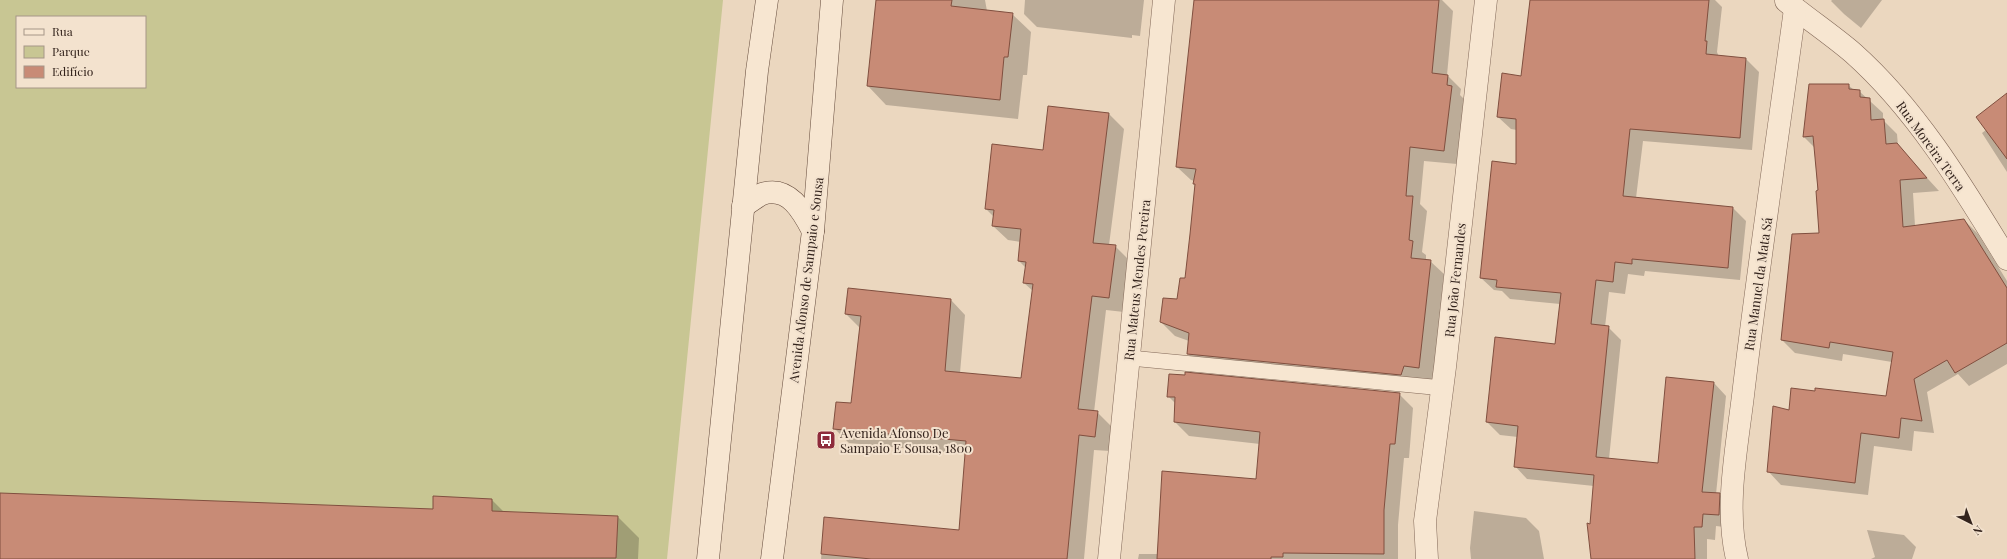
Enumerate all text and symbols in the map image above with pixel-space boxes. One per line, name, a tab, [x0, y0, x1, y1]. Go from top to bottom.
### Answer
legend	[16, 16, 146, 88]
text: Rua	[52, 23, 73, 39]
text: Parque	[52, 43, 90, 59]
text: Edifício	[52, 63, 94, 79]
street label: Rua Moreira Terra	[1893, 97, 1970, 194]
street label: Avenida Afonso de Sampaio e Sousa	[784, 176, 827, 385]
street label: Rua Mateus Mendes Pereira	[1120, 198, 1153, 361]
street label: Rua Manuel da Mata Sá	[1740, 216, 1775, 352]
street label: Rua João Fernandes	[1440, 222, 1469, 338]
place label: Avenida Afonso De Sampaio E Sousa, 1800	[839, 424, 972, 456]
bus stop icon: Avenida Afonso De Sampaio E Sousa, 1800	[815, 429, 837, 451]
north arrow	[1951, 503, 1991, 543]
text: N	[1970, 523, 1986, 539]

